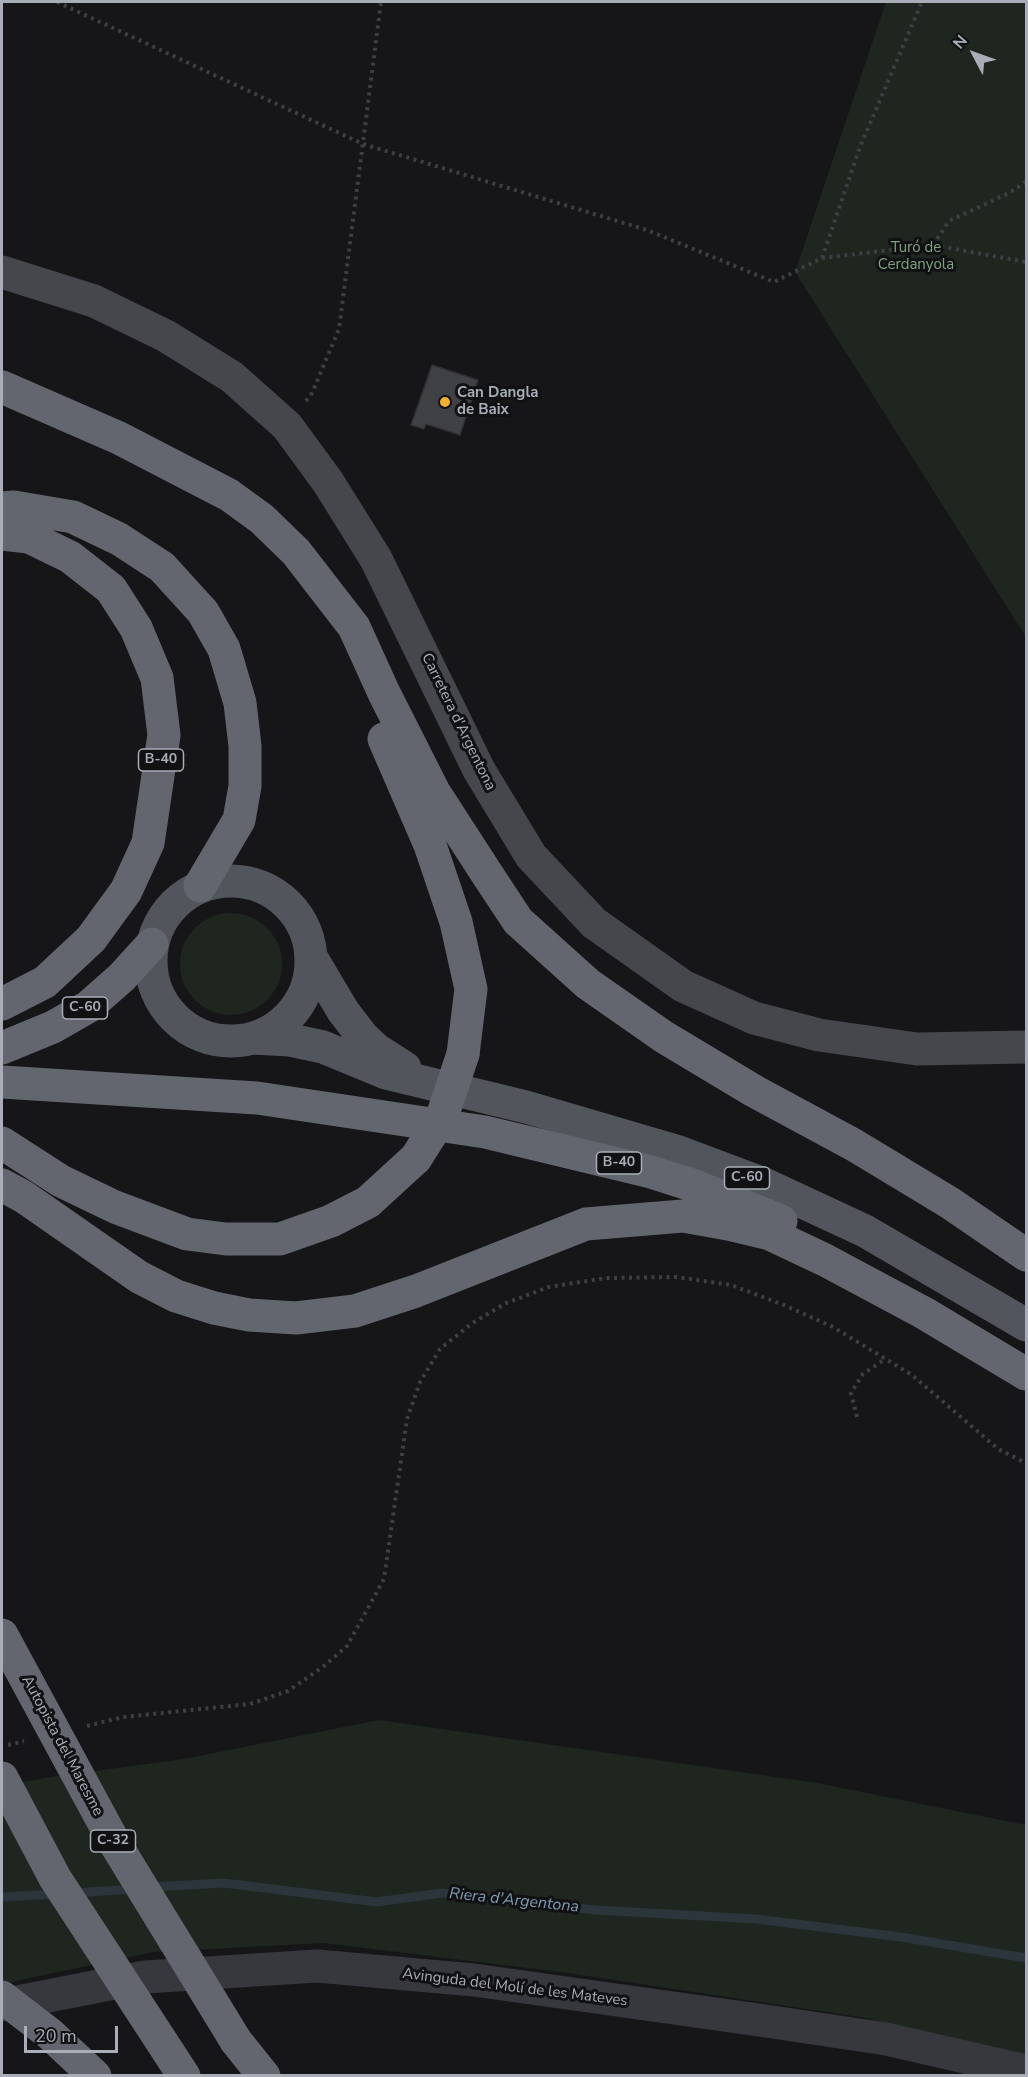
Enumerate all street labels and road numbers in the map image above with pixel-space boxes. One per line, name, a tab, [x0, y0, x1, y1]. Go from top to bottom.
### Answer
street label: Carretera d'Argentona	[417, 651, 499, 793]
road number: B-40	[138, 749, 184, 771]
road number: C-60	[62, 997, 107, 1019]
road number: B-40	[596, 1152, 642, 1174]
road number: C-60	[724, 1167, 770, 1189]
street label: Autopista del Maresme	[17, 1673, 107, 1819]
road number: C-32	[90, 1830, 136, 1852]
street label: Avinguda del Molí de les Mateves	[401, 1965, 629, 2011]

